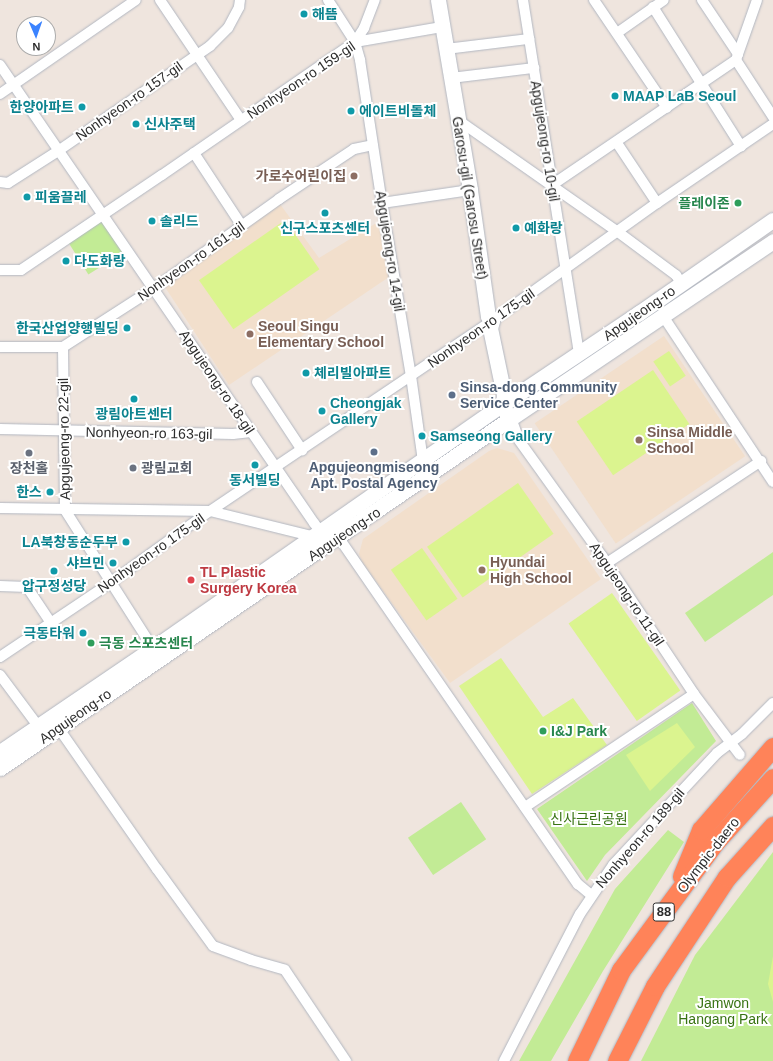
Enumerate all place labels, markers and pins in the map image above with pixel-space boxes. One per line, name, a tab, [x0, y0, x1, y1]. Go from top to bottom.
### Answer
place label: 해뜸	[312, 6, 338, 22]
marker: 해뜸	[299, 9, 309, 19]
place label: MAAP LaB Seoul	[623, 88, 737, 104]
marker: MAAP LaB Seoul	[610, 91, 620, 101]
place label: 한양아파트	[10, 99, 74, 115]
marker: 한양아파트	[77, 102, 87, 112]
place label: 에이트비돌체	[359, 103, 436, 119]
marker: 에이트비돌체	[346, 106, 356, 116]
place label: 신사주택	[144, 116, 196, 132]
marker: 신사주택	[131, 119, 141, 129]
place label: 가로수어린이집	[256, 168, 346, 184]
marker: 가로수어린이집	[349, 171, 359, 181]
place label: 피움끌레	[35, 189, 87, 205]
marker: 피움끌레	[22, 192, 32, 202]
place label: 플레이존	[678, 195, 730, 211]
marker: 플레이존	[733, 198, 743, 208]
marker: 신구스포츠센터	[320, 208, 330, 218]
place label: 솔리드	[160, 213, 199, 229]
marker: 솔리드	[147, 216, 157, 226]
place label: 신구스포츠센터	[280, 220, 370, 236]
place label: 예화랑	[524, 220, 563, 236]
marker: 예화랑	[511, 223, 521, 233]
place label: 다도화랑	[74, 253, 126, 269]
marker: 다도화랑	[61, 256, 71, 266]
place label: Seoul Singu Elementary School	[258, 318, 384, 350]
place label: 한국산업양행빌딩	[16, 320, 119, 336]
marker: 한국산업양행빌딩	[122, 323, 132, 333]
marker: Seoul Singu Elementary School	[245, 329, 255, 339]
place label: 체리빌아파트	[314, 365, 391, 381]
marker: 체리빌아파트	[301, 368, 311, 378]
place label: Sinsa-dong Community Service Center	[460, 379, 617, 412]
marker: Sinsa-dong Community Service Center	[447, 390, 457, 400]
marker: 광림아트센터	[129, 394, 139, 404]
place label: Cheongjak Gallery	[330, 395, 402, 428]
place label: 광림아트센터	[95, 406, 173, 422]
marker: Cheongjak Gallery	[317, 406, 327, 416]
place label: Sinsa Middle School	[647, 424, 733, 456]
place label: Samseong Gallery	[430, 428, 552, 444]
marker: Samseong Gallery	[417, 431, 427, 441]
marker: Sinsa Middle School	[634, 435, 644, 445]
marker: Apgujeongmiseong Apt. Postal Agency	[369, 447, 379, 457]
marker: 장천홀	[24, 448, 34, 458]
place label: Apgujeongmiseong Apt. Postal Agency	[309, 459, 439, 492]
place label: 장천홀	[10, 460, 48, 476]
place label: 광림교회	[141, 460, 193, 476]
marker: 동서빌딩	[250, 460, 260, 470]
marker: 광림교회	[128, 463, 138, 473]
place label: 동서빌딩	[229, 472, 281, 488]
place label: 한스	[16, 484, 42, 500]
marker: 한스	[45, 487, 55, 497]
place label: LA북창동순두부	[22, 534, 118, 550]
marker: LA북창동순두부	[121, 537, 131, 547]
place label: Hyundai High School	[490, 554, 572, 586]
place label: 샤브민	[66, 555, 105, 571]
marker: 샤브민	[108, 558, 118, 568]
place label: TL Plastic Surgery Korea	[200, 564, 296, 596]
marker: Hyundai High School	[477, 565, 487, 575]
marker: 압구정성당	[49, 566, 59, 576]
marker: TL Plastic Surgery Korea	[185, 574, 197, 586]
place label: 압구정성당	[22, 578, 86, 594]
place label: 극동타워	[23, 625, 75, 641]
marker: 극동타워	[78, 628, 88, 638]
place label: 극동 스포츠센터	[99, 635, 193, 651]
marker: 극동 스포츠센터	[86, 638, 96, 648]
place label: I&J Park	[551, 723, 607, 739]
marker: I&J Park	[538, 726, 548, 736]

